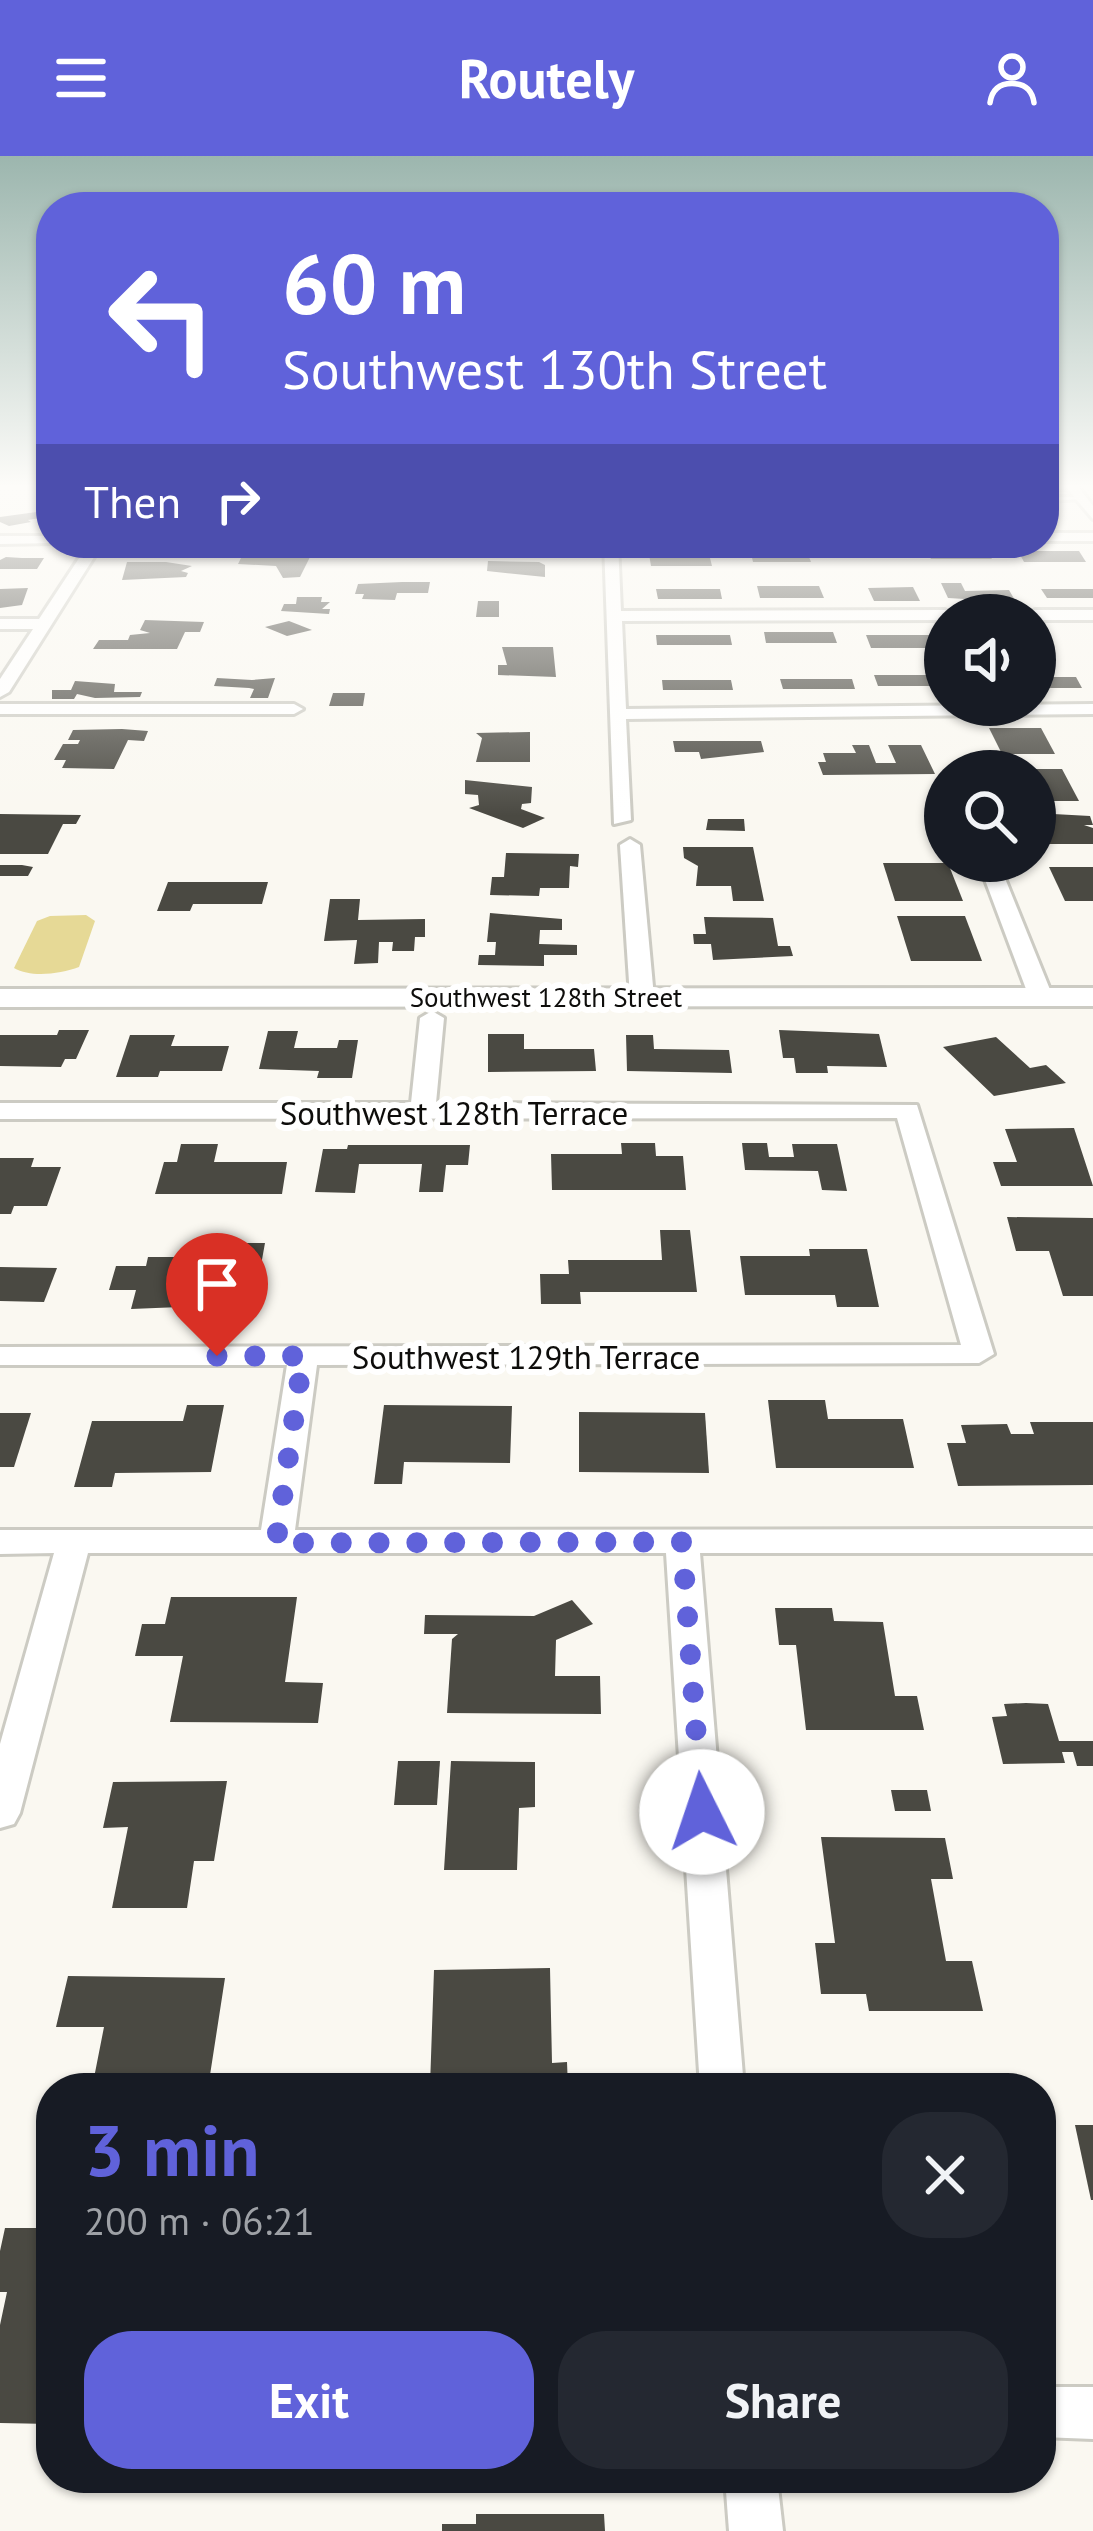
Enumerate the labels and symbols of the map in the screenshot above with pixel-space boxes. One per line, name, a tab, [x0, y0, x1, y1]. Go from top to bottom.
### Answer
street label: Southwest 128th Street	[410, 980, 682, 1014]
street label: Southwest 128th Terrace	[280, 1091, 628, 1134]
pin	[166, 1233, 268, 1356]
street label: Southwest 129th Terrace	[352, 1335, 700, 1378]
position arrow	[639, 1749, 765, 1875]

